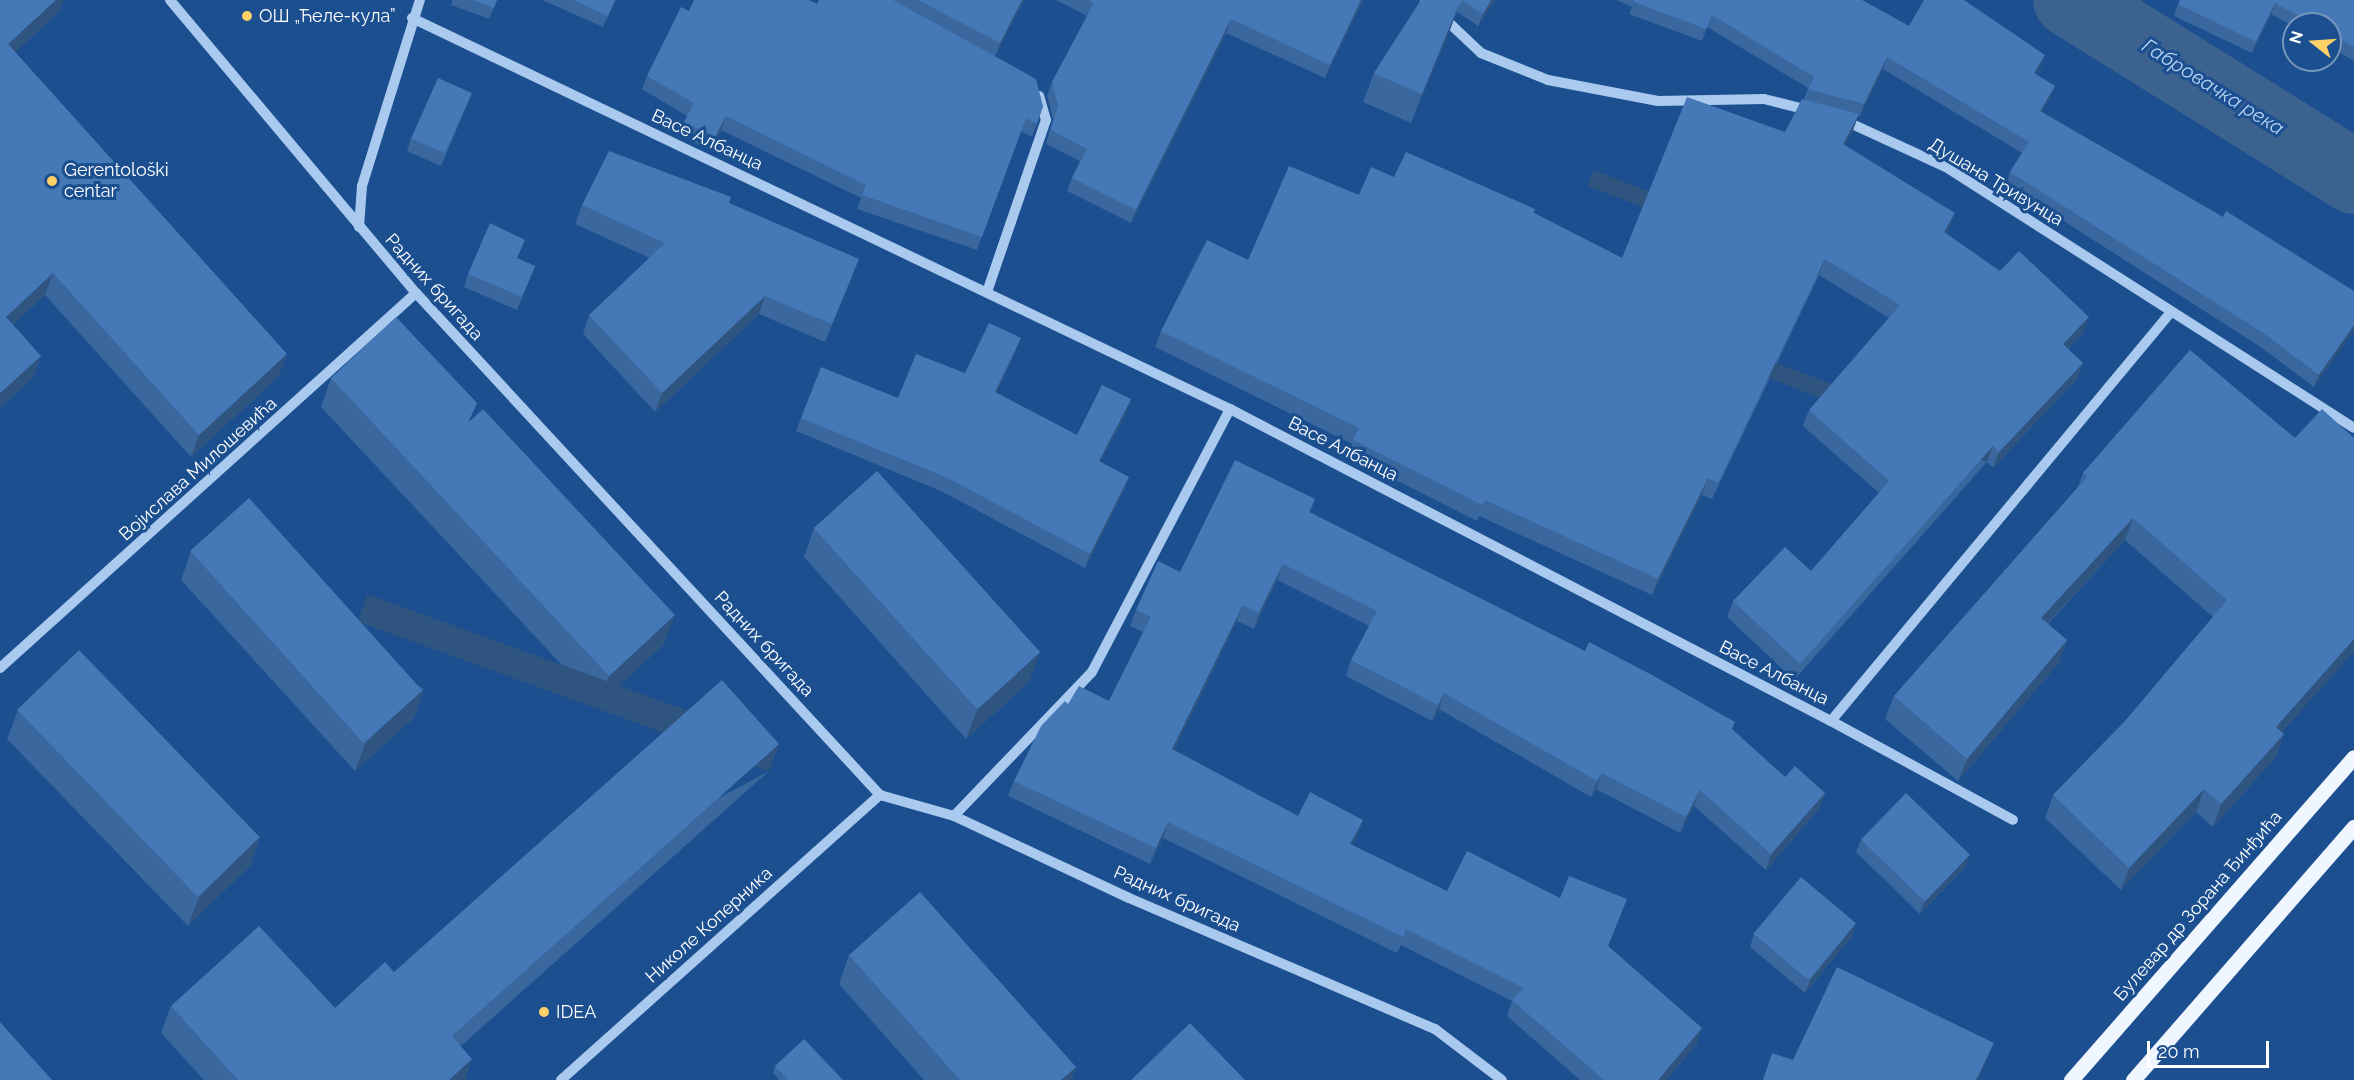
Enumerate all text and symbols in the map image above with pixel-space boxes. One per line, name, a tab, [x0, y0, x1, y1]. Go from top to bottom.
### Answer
place label: ОШ „Ћеле-кула”	[259, 5, 396, 27]
marker: ОШ „Ћеле-кула”	[240, 9, 254, 23]
north arrow	[2282, 12, 2342, 72]
text: N	[2285, 29, 2307, 46]
water label: Габровачка река	[2138, 34, 2288, 140]
street label: Васе Албанца	[648, 105, 766, 175]
street label: Душана Тривунца	[1925, 133, 2067, 231]
place label: Gerentološki centar	[64, 160, 169, 202]
marker: Gerentološki centar	[45, 174, 59, 188]
street label: Радних бригада	[380, 229, 488, 345]
street label: Војислава Милошевића	[115, 393, 281, 545]
street label: Васе Албанца	[1284, 412, 1402, 486]
street label: Радних бригада	[710, 587, 818, 701]
street label: Васе Албанца	[1715, 636, 1833, 710]
street label: Булевар др Зорана Ђинђића	[2109, 806, 2287, 1006]
street label: Радних бригада	[1110, 861, 1244, 937]
street label: Николе Коперника	[641, 863, 777, 987]
place label: IDEA	[556, 1001, 596, 1023]
marker: IDEA	[537, 1005, 551, 1019]
scale bar	[2150, 1029, 2272, 1067]
text: 20 m	[2158, 1041, 2200, 1062]

